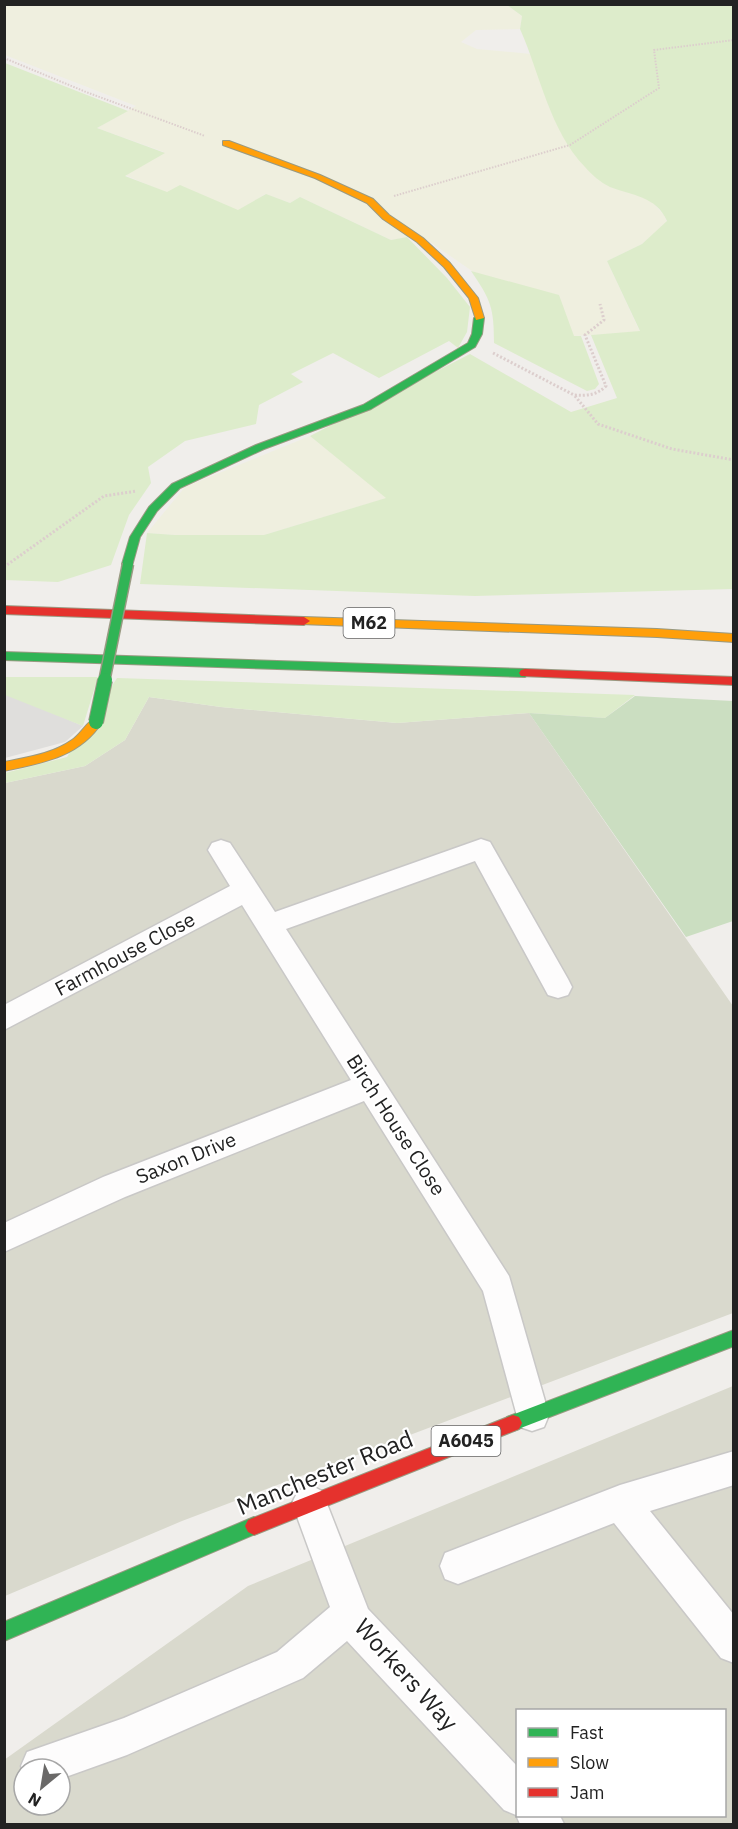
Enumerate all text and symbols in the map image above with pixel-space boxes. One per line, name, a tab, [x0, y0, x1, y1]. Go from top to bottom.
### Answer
road number: M62	[344, 608, 394, 638]
street label: Farmhouse Close	[50, 905, 200, 1002]
street label: Birch House Close	[341, 1049, 452, 1201]
street label: Saxon Drive	[132, 1125, 240, 1190]
street label: Manchester Road	[232, 1422, 418, 1522]
road number: A6045	[432, 1426, 500, 1456]
street label: Workers Way	[348, 1611, 466, 1737]
legend	[516, 1709, 726, 1817]
text: Fast	[570, 1721, 604, 1744]
text: Slow	[570, 1751, 609, 1774]
north arrow	[12, 1757, 72, 1817]
text: Jam	[570, 1781, 605, 1804]
text: N	[24, 1788, 45, 1812]

